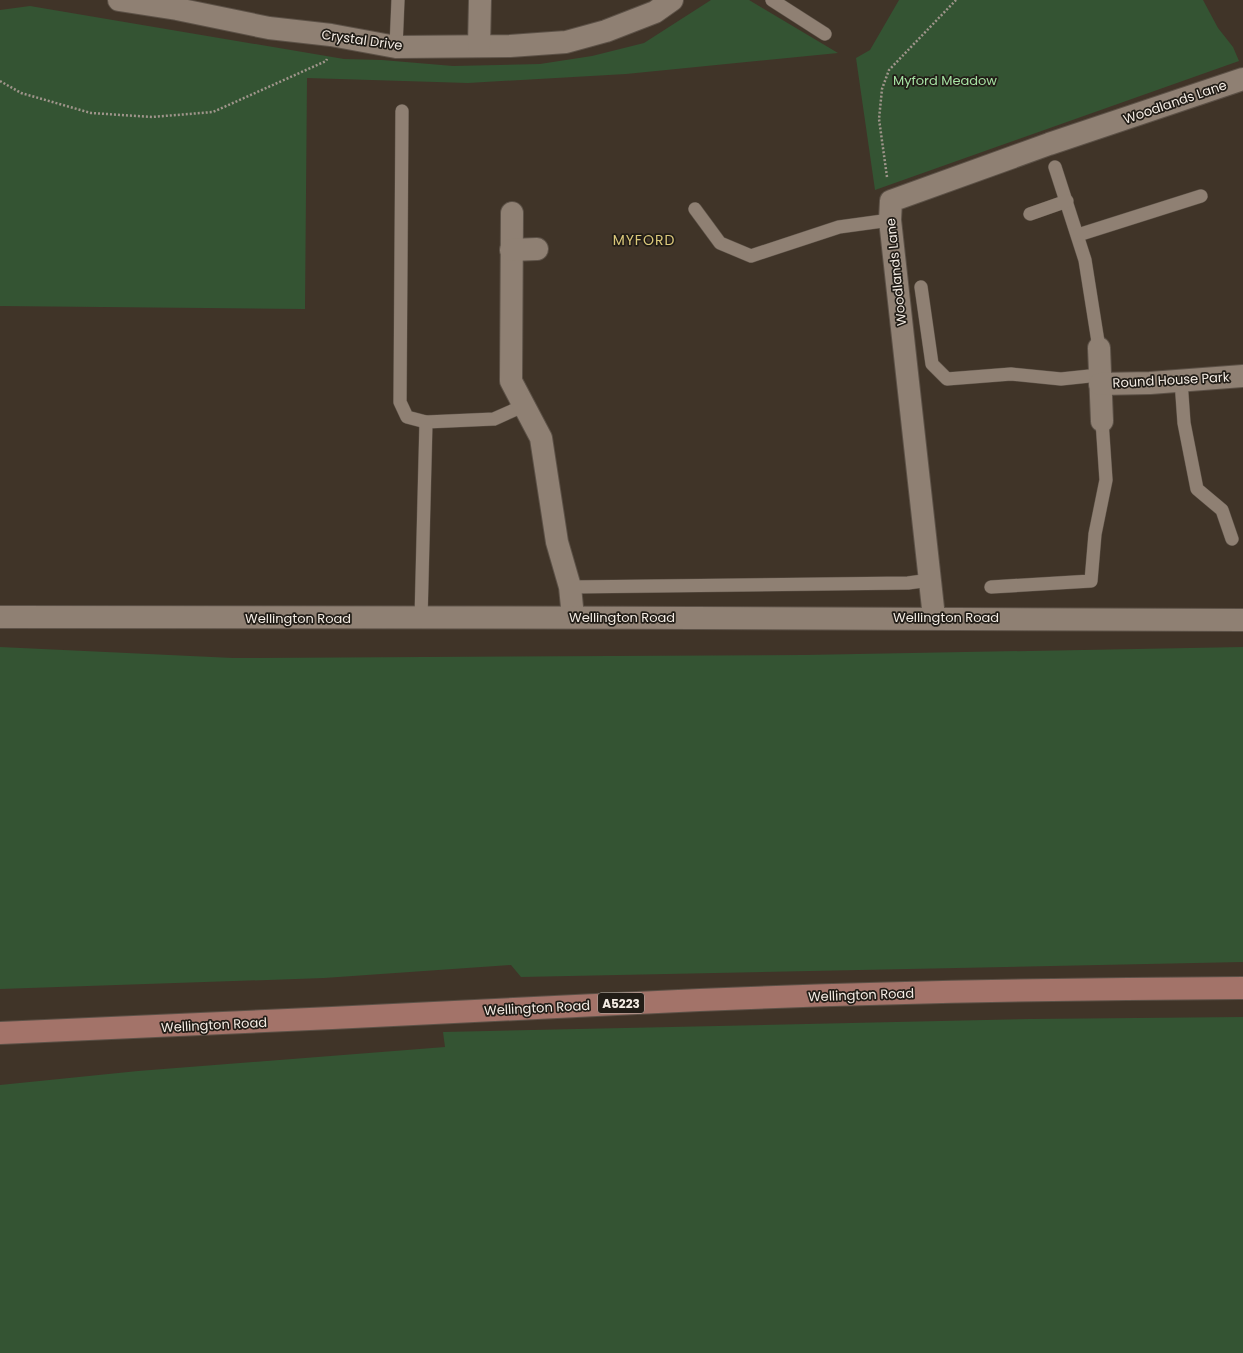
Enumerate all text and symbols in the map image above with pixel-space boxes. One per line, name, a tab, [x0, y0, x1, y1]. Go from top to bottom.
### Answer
street label: Crystal Drive	[320, 25, 404, 55]
park label: Myford Meadow	[893, 71, 997, 90]
street label: Woodlands Lane	[1121, 75, 1229, 129]
street label: Woodlands Lane	[881, 217, 911, 327]
district label: MYFORD	[613, 230, 675, 250]
street label: Round House Park	[1112, 367, 1230, 393]
street label: Wellington Road	[569, 608, 675, 627]
street label: Wellington Road	[893, 608, 999, 627]
street label: Wellington Road	[245, 609, 351, 628]
street label: Wellington Road	[808, 984, 914, 1006]
road number: A5223	[598, 993, 644, 1013]
street label: Wellington Road	[484, 996, 590, 1020]
street label: Wellington Road	[161, 1013, 267, 1037]

